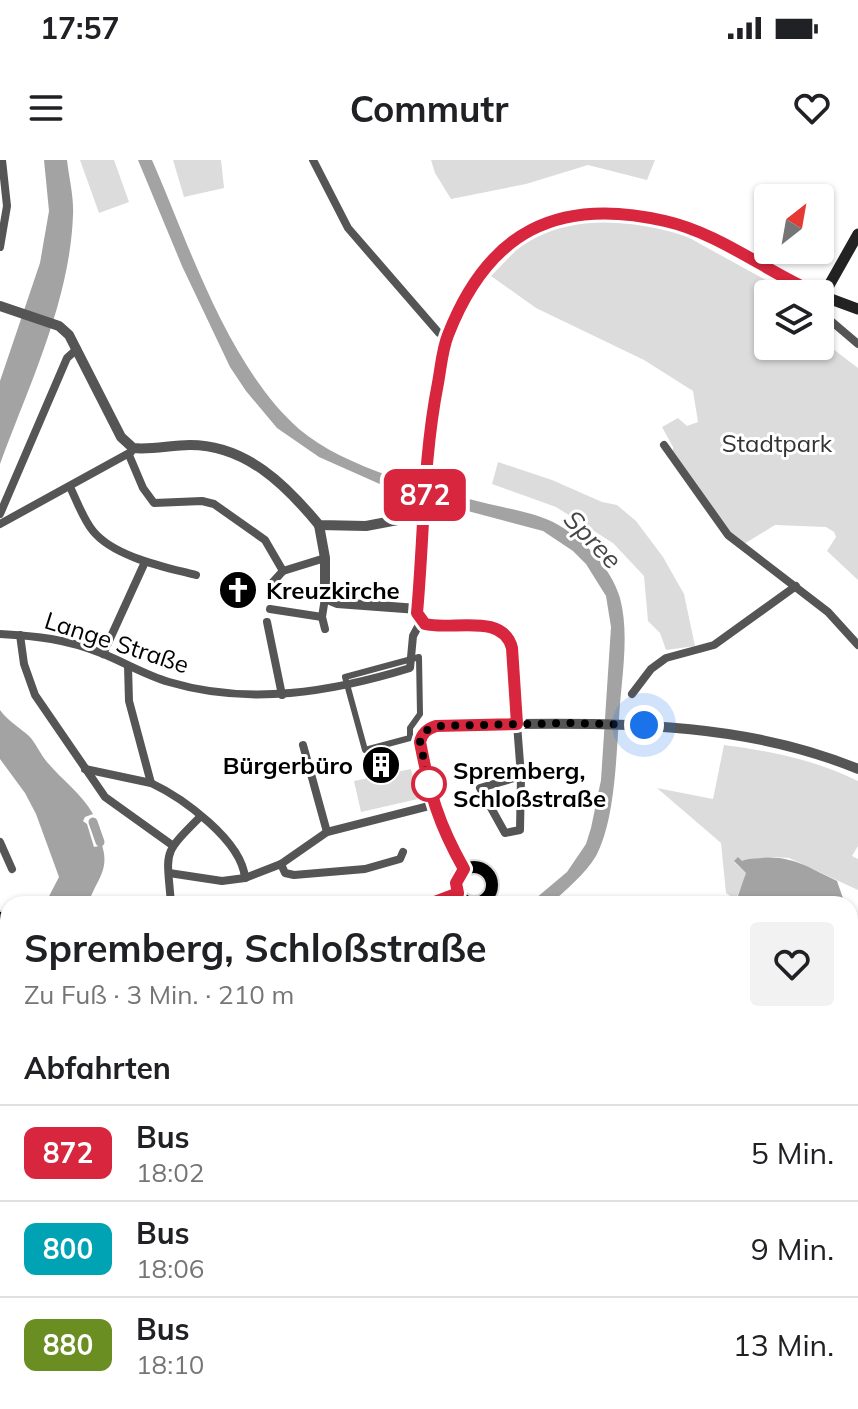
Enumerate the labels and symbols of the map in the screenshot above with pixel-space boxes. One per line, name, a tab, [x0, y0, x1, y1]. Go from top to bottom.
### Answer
north arrow	[754, 184, 834, 264]
park label: Stadtpark	[722, 428, 833, 458]
line badge: 872	[379, 469, 471, 521]
water label: Spree	[557, 503, 629, 575]
church icon: Kreuzkirche	[217, 569, 259, 611]
place label: Kreuzkirche	[266, 575, 400, 605]
street label: Lange Straße	[41, 605, 193, 679]
your location	[624, 705, 664, 745]
building icon: Bürgerbüro	[360, 744, 402, 786]
place label: Bürgerbüro	[223, 750, 353, 780]
place label: Spremberg, Schloßstraße	[453, 755, 606, 813]
marker: Spremberg, Schloßstraße	[412, 767, 446, 801]

